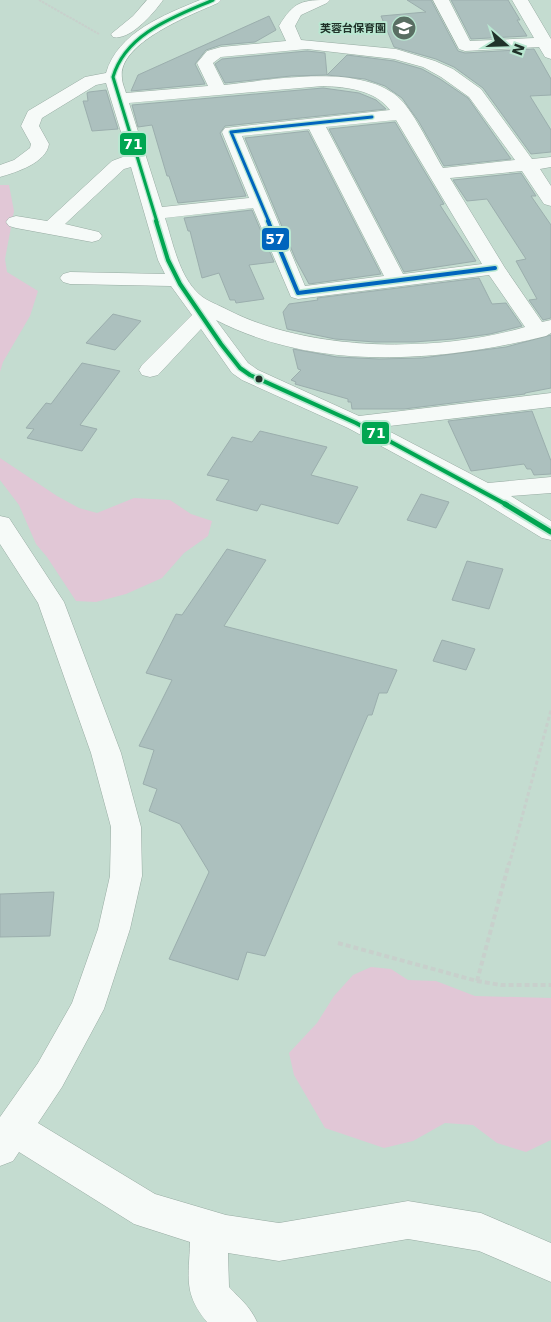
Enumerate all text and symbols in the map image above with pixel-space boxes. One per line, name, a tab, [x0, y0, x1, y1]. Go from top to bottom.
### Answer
school or university icon: 芙蓉台保育園	[391, 15, 417, 41]
north arrow	[481, 20, 531, 70]
place label: 芙蓉台保育園	[320, 22, 386, 35]
text: N	[509, 41, 528, 58]
line badge: 71	[119, 132, 147, 156]
text: 71	[123, 136, 143, 152]
line badge: 57	[261, 227, 290, 251]
text: 57	[265, 231, 285, 247]
unlabelled marker	[254, 374, 264, 384]
line badge: 71	[361, 421, 390, 445]
text: 71	[366, 425, 386, 441]

